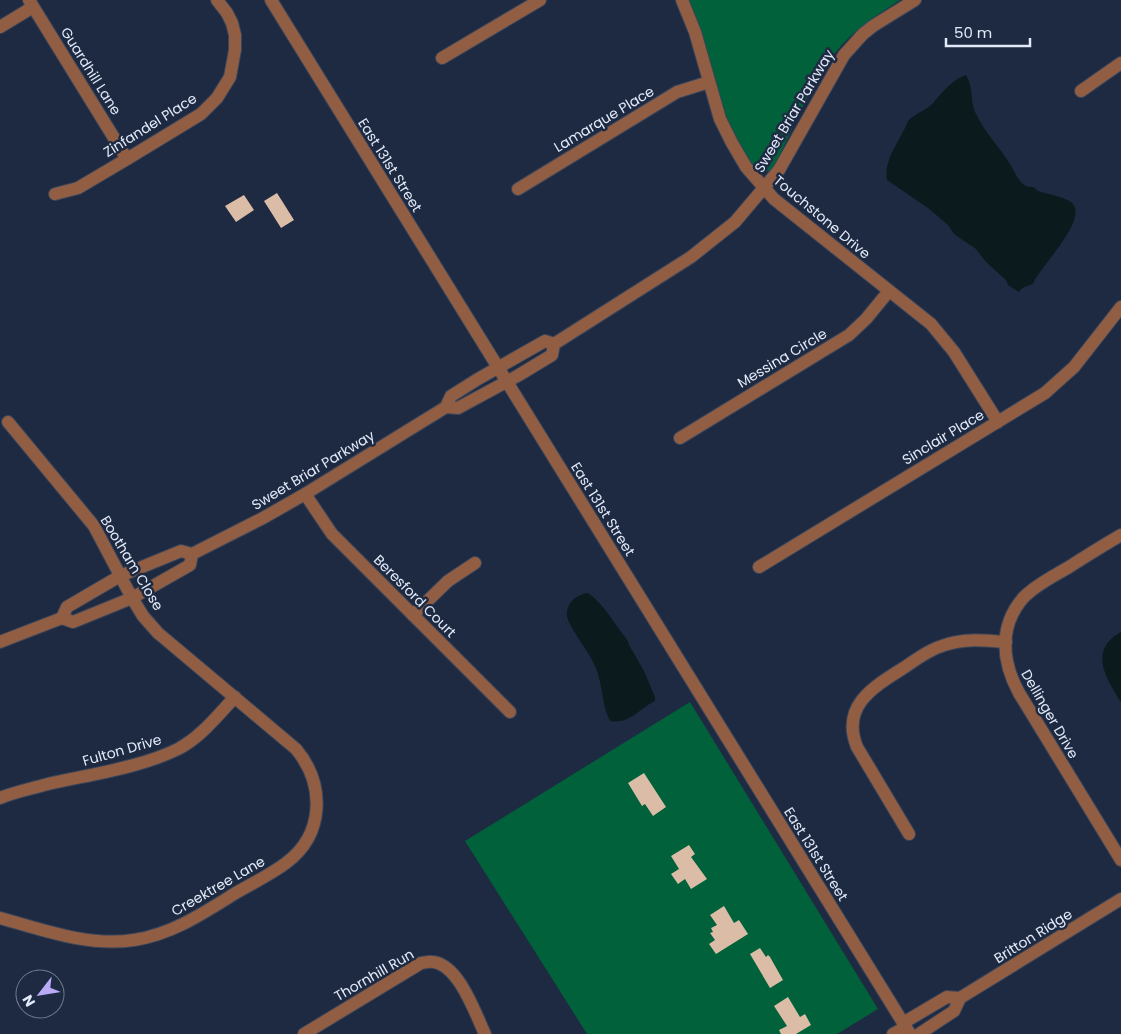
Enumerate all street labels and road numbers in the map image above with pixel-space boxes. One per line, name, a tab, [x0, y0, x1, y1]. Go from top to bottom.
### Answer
street label: Guardhill Lane	[56, 23, 126, 119]
street label: Sweet Briar Parkway	[749, 46, 839, 176]
street label: Lamarque Place	[550, 81, 658, 157]
street label: Zinfandel Place	[100, 88, 201, 162]
street label: East 131st Street	[353, 114, 427, 216]
street label: Touchstone Drive	[769, 171, 875, 264]
street label: Messina Circle	[734, 323, 831, 393]
street label: Sinclair Place	[898, 404, 988, 469]
street label: Sweet Briar Parkway	[248, 425, 378, 515]
street label: East 131st Street	[566, 458, 640, 560]
street label: Bootham Close	[96, 512, 168, 614]
street label: Beresford Court	[369, 550, 461, 642]
street label: Dellinger Drive	[1016, 666, 1084, 763]
street label: Fulton Drive	[80, 729, 164, 771]
street label: East 131st Street	[779, 803, 853, 905]
street label: Creektree Lane	[167, 851, 269, 921]
street label: Britton Ridge	[990, 904, 1076, 968]
street label: Thornhill Run	[330, 944, 418, 1006]

